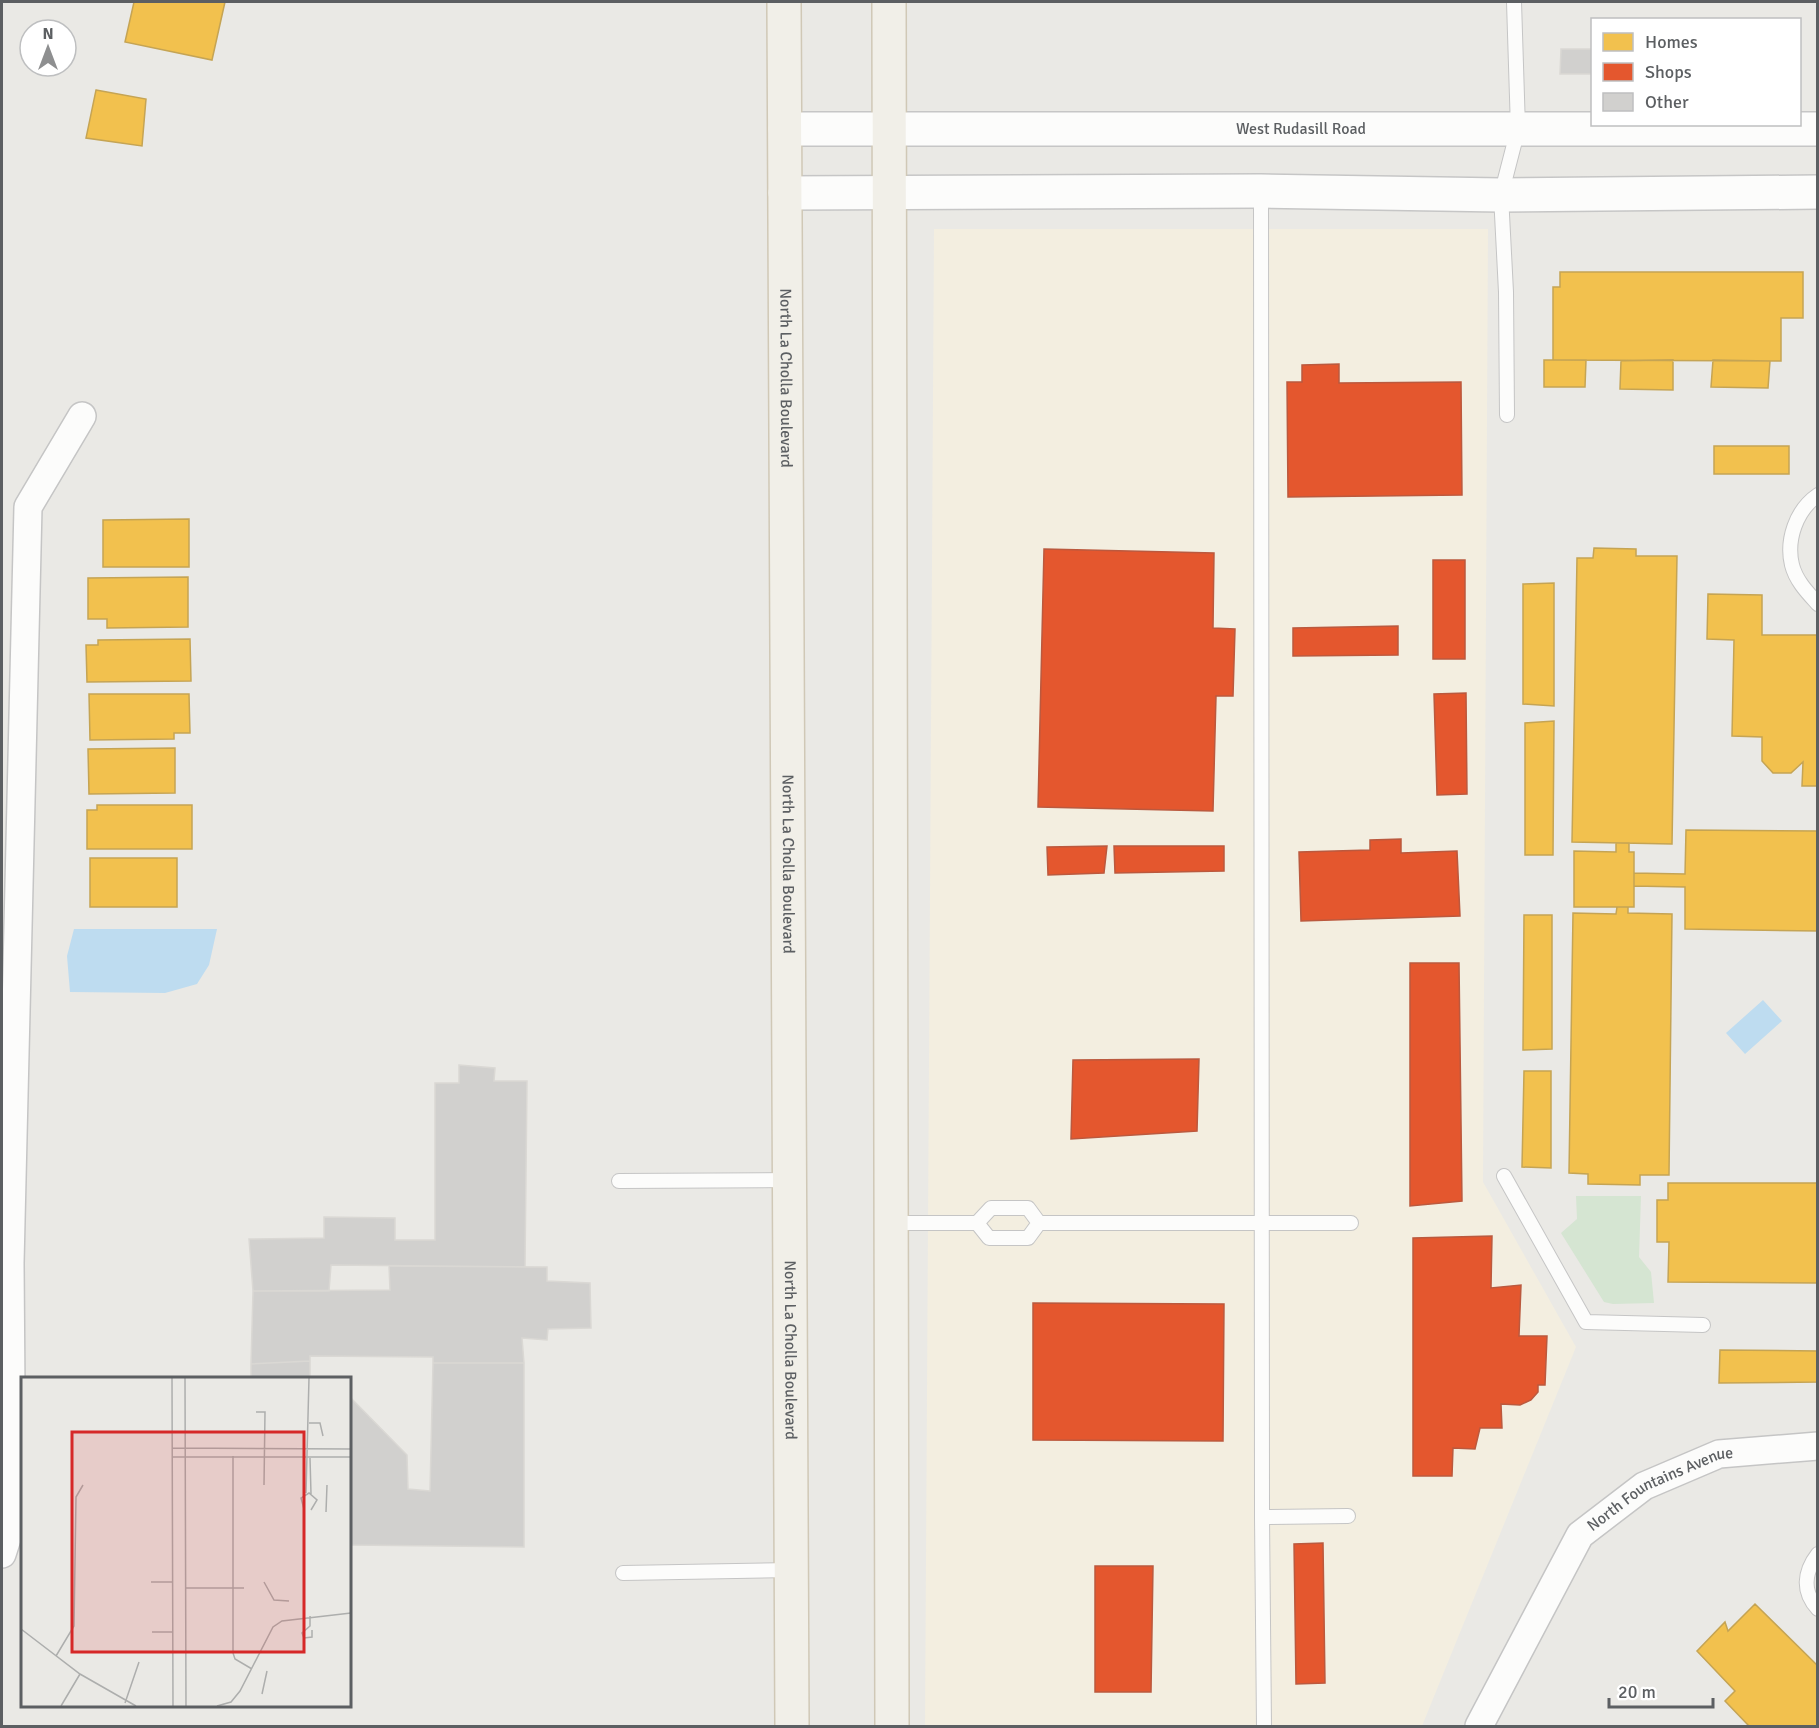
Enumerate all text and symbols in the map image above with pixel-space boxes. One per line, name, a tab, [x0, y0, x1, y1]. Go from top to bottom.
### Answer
north arrow	[18, 18, 78, 78]
legend	[1591, 18, 1801, 126]
text: N	[42, 24, 54, 44]
text: Homes	[1645, 31, 1698, 53]
text: Shops	[1645, 61, 1692, 83]
text: Other	[1645, 91, 1689, 113]
street label: West Rudasill Road	[1236, 119, 1366, 139]
street label: North La Cholla Boulevard	[775, 288, 796, 468]
street label: North La Cholla Boulevard	[778, 774, 798, 954]
street label: North La Cholla Boulevard	[780, 1260, 801, 1440]
inset map	[21, 1377, 351, 1707]
street label: North Fountains Avenue	[1583, 1443, 1734, 1536]
scale bar	[1609, 1671, 1712, 1709]
text: 20 m	[1618, 1681, 1656, 1703]

